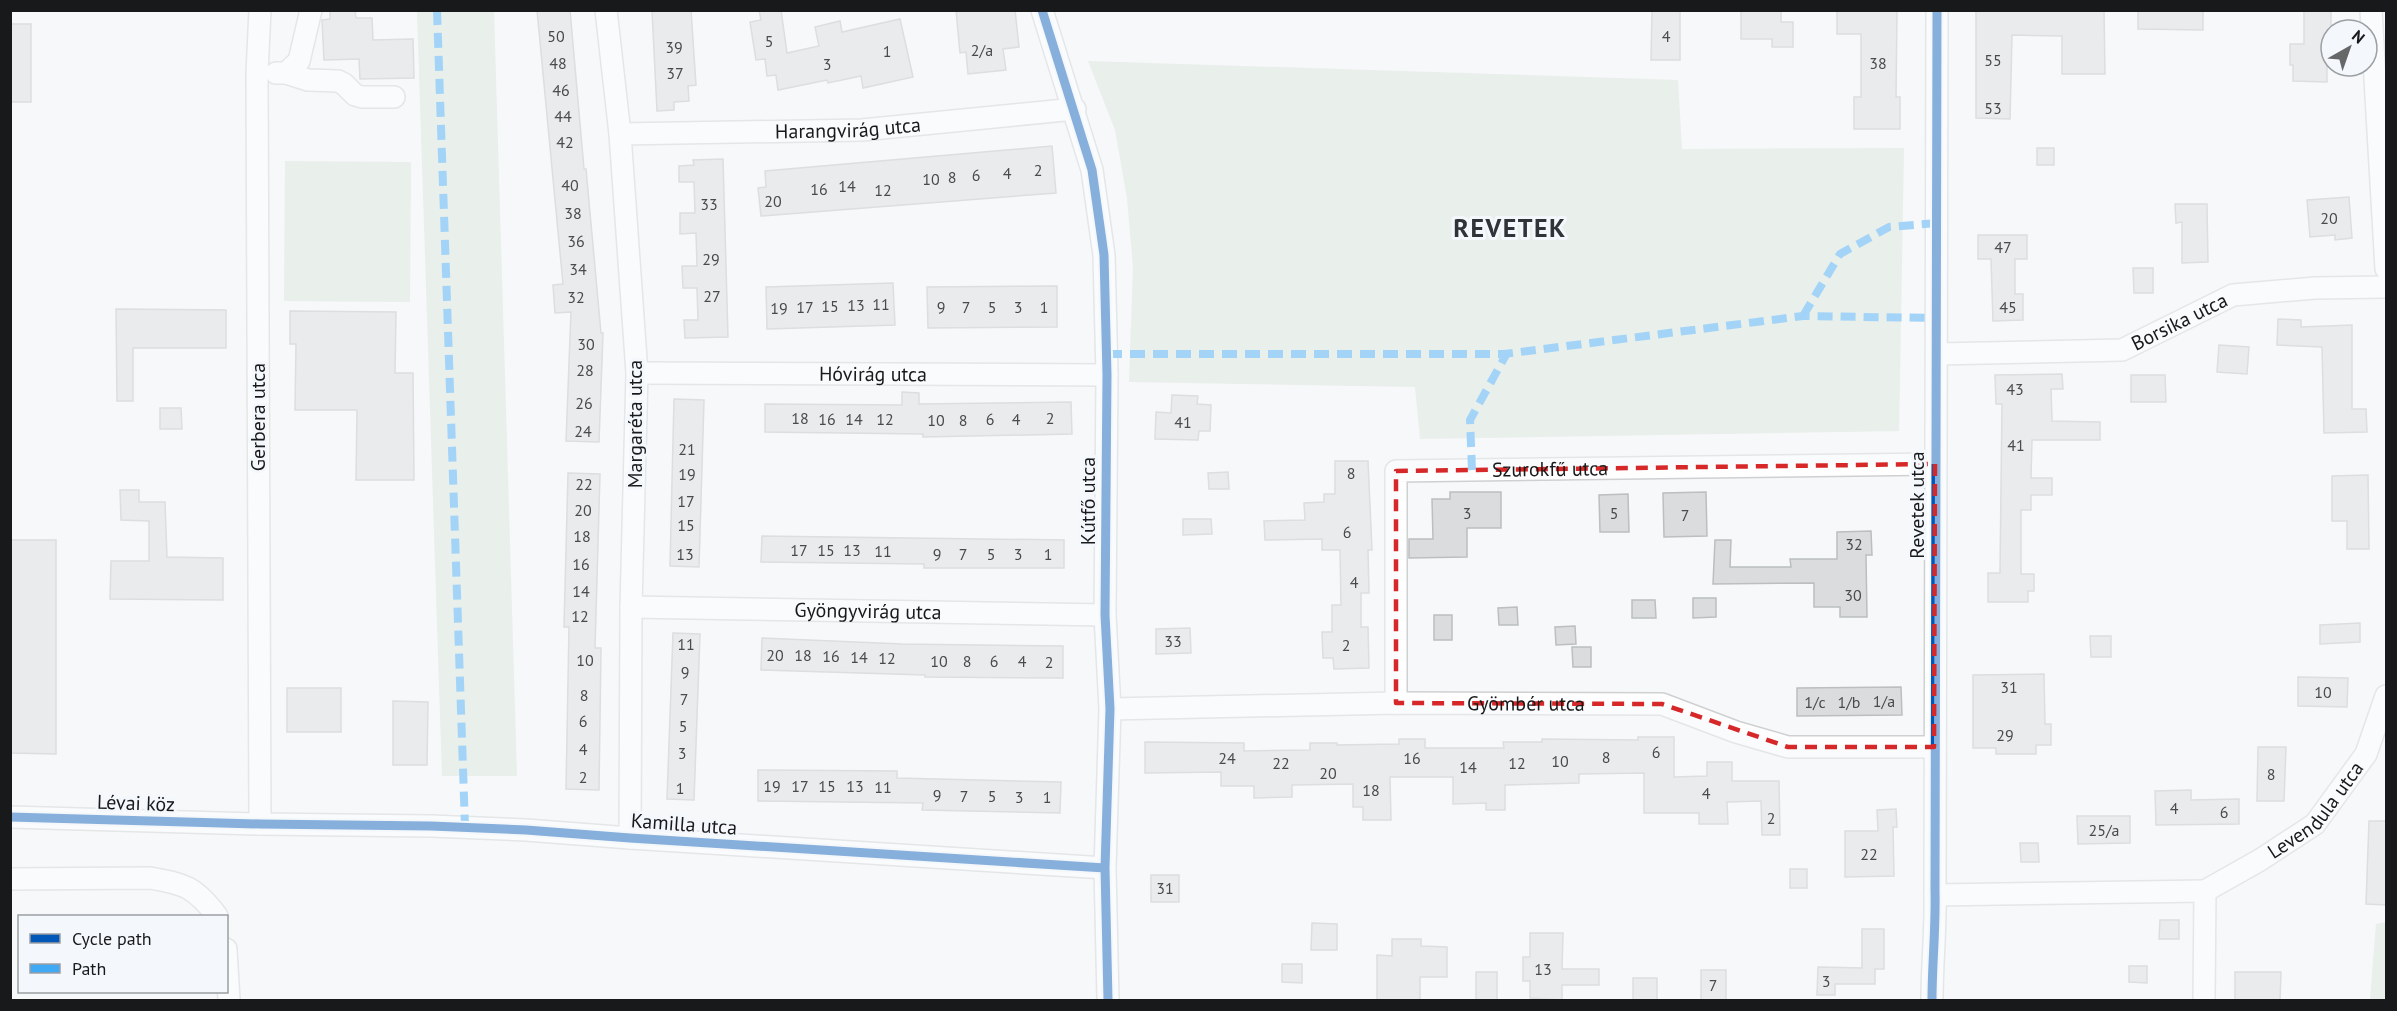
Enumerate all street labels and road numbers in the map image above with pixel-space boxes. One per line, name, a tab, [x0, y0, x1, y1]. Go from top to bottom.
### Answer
street label: Harangvirág utca	[775, 111, 922, 144]
street label: Borsika utca	[2127, 287, 2232, 356]
street label: Margaréta utca	[622, 360, 648, 488]
street label: Hóvirág utca	[819, 361, 927, 387]
street label: Gerbera utca	[245, 363, 271, 471]
street label: Revetek utca	[1904, 451, 1930, 559]
street label: Szurokfű utca	[1492, 455, 1608, 483]
street label: Kútfő utca	[1075, 457, 1101, 545]
street label: Gyöngyvirág utca	[794, 597, 942, 625]
street label: Gyömbér utca	[1467, 690, 1585, 717]
street label: Levendula utca	[2263, 756, 2369, 864]
street label: Lévai köz	[97, 789, 175, 817]
street label: Kamilla utca	[630, 807, 738, 841]

